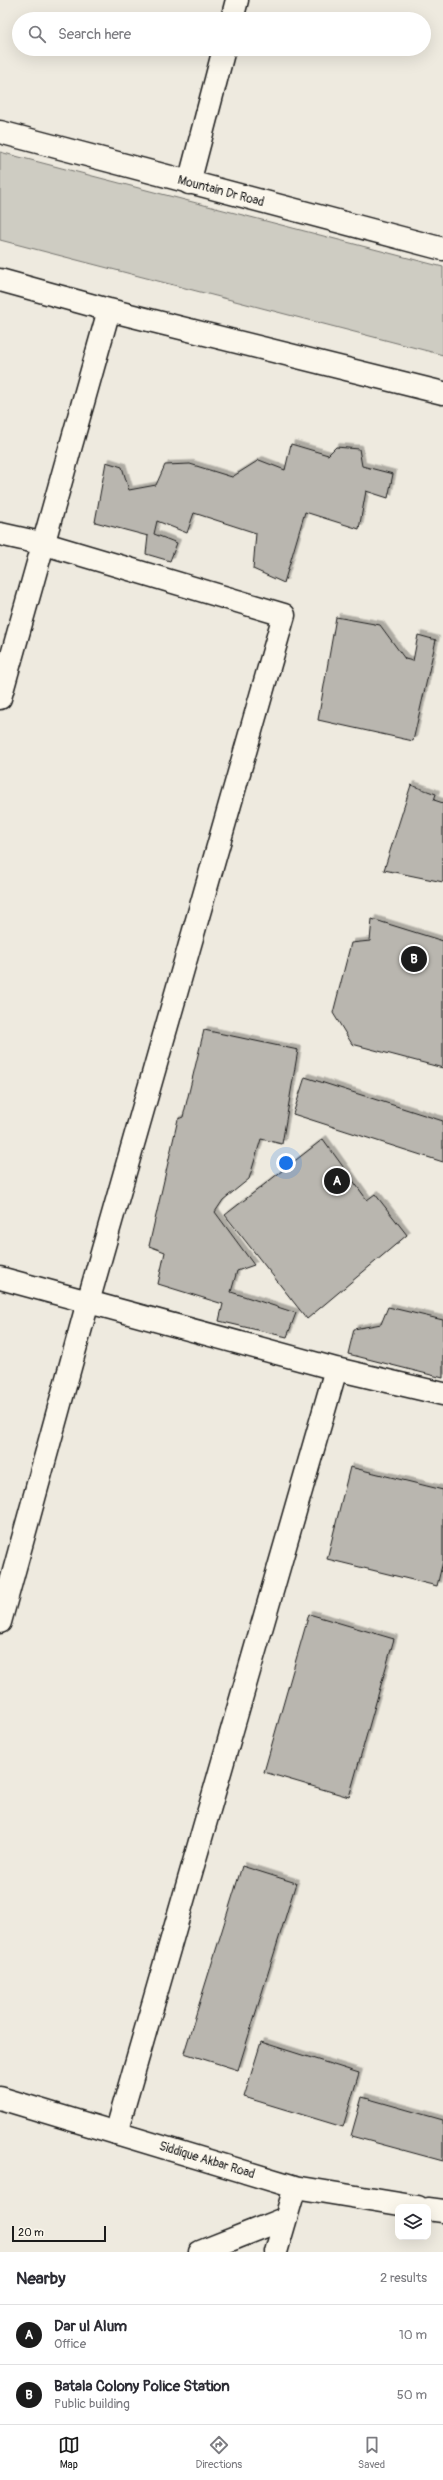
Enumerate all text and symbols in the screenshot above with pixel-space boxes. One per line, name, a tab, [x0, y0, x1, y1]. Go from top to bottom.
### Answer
search box	[12, 12, 431, 56]
icon: search	[26, 23, 48, 45]
text: Search here	[58, 25, 131, 44]
street label: Mountain Dr Road	[176, 172, 266, 210]
pin: B	[401, 944, 427, 974]
your location	[276, 1153, 296, 1173]
pin: A	[324, 1166, 350, 1196]
street label: Siddique Akbar Road	[157, 2138, 257, 2182]
map controls	[395, 2204, 431, 2240]
button: layers	[395, 2204, 431, 2240]
scale bar	[12, 2224, 106, 2243]
text: 20 m	[18, 2226, 44, 2239]
text: Nearby	[16, 2268, 65, 2289]
text: 2 results	[380, 2270, 427, 2286]
text: Dar ul Alum	[54, 2317, 127, 2336]
text: A	[25, 2327, 33, 2343]
text: 10 m	[399, 2327, 427, 2343]
text: Office	[54, 2336, 86, 2352]
text: Batala Colony Police Station	[54, 2377, 230, 2396]
text: B	[25, 2387, 33, 2403]
text: 50 m	[397, 2387, 427, 2403]
text: Public building	[54, 2396, 130, 2412]
tab: Map	[58, 2434, 80, 2471]
tab: Directions	[196, 2434, 242, 2471]
tab: Saved	[358, 2434, 385, 2471]

